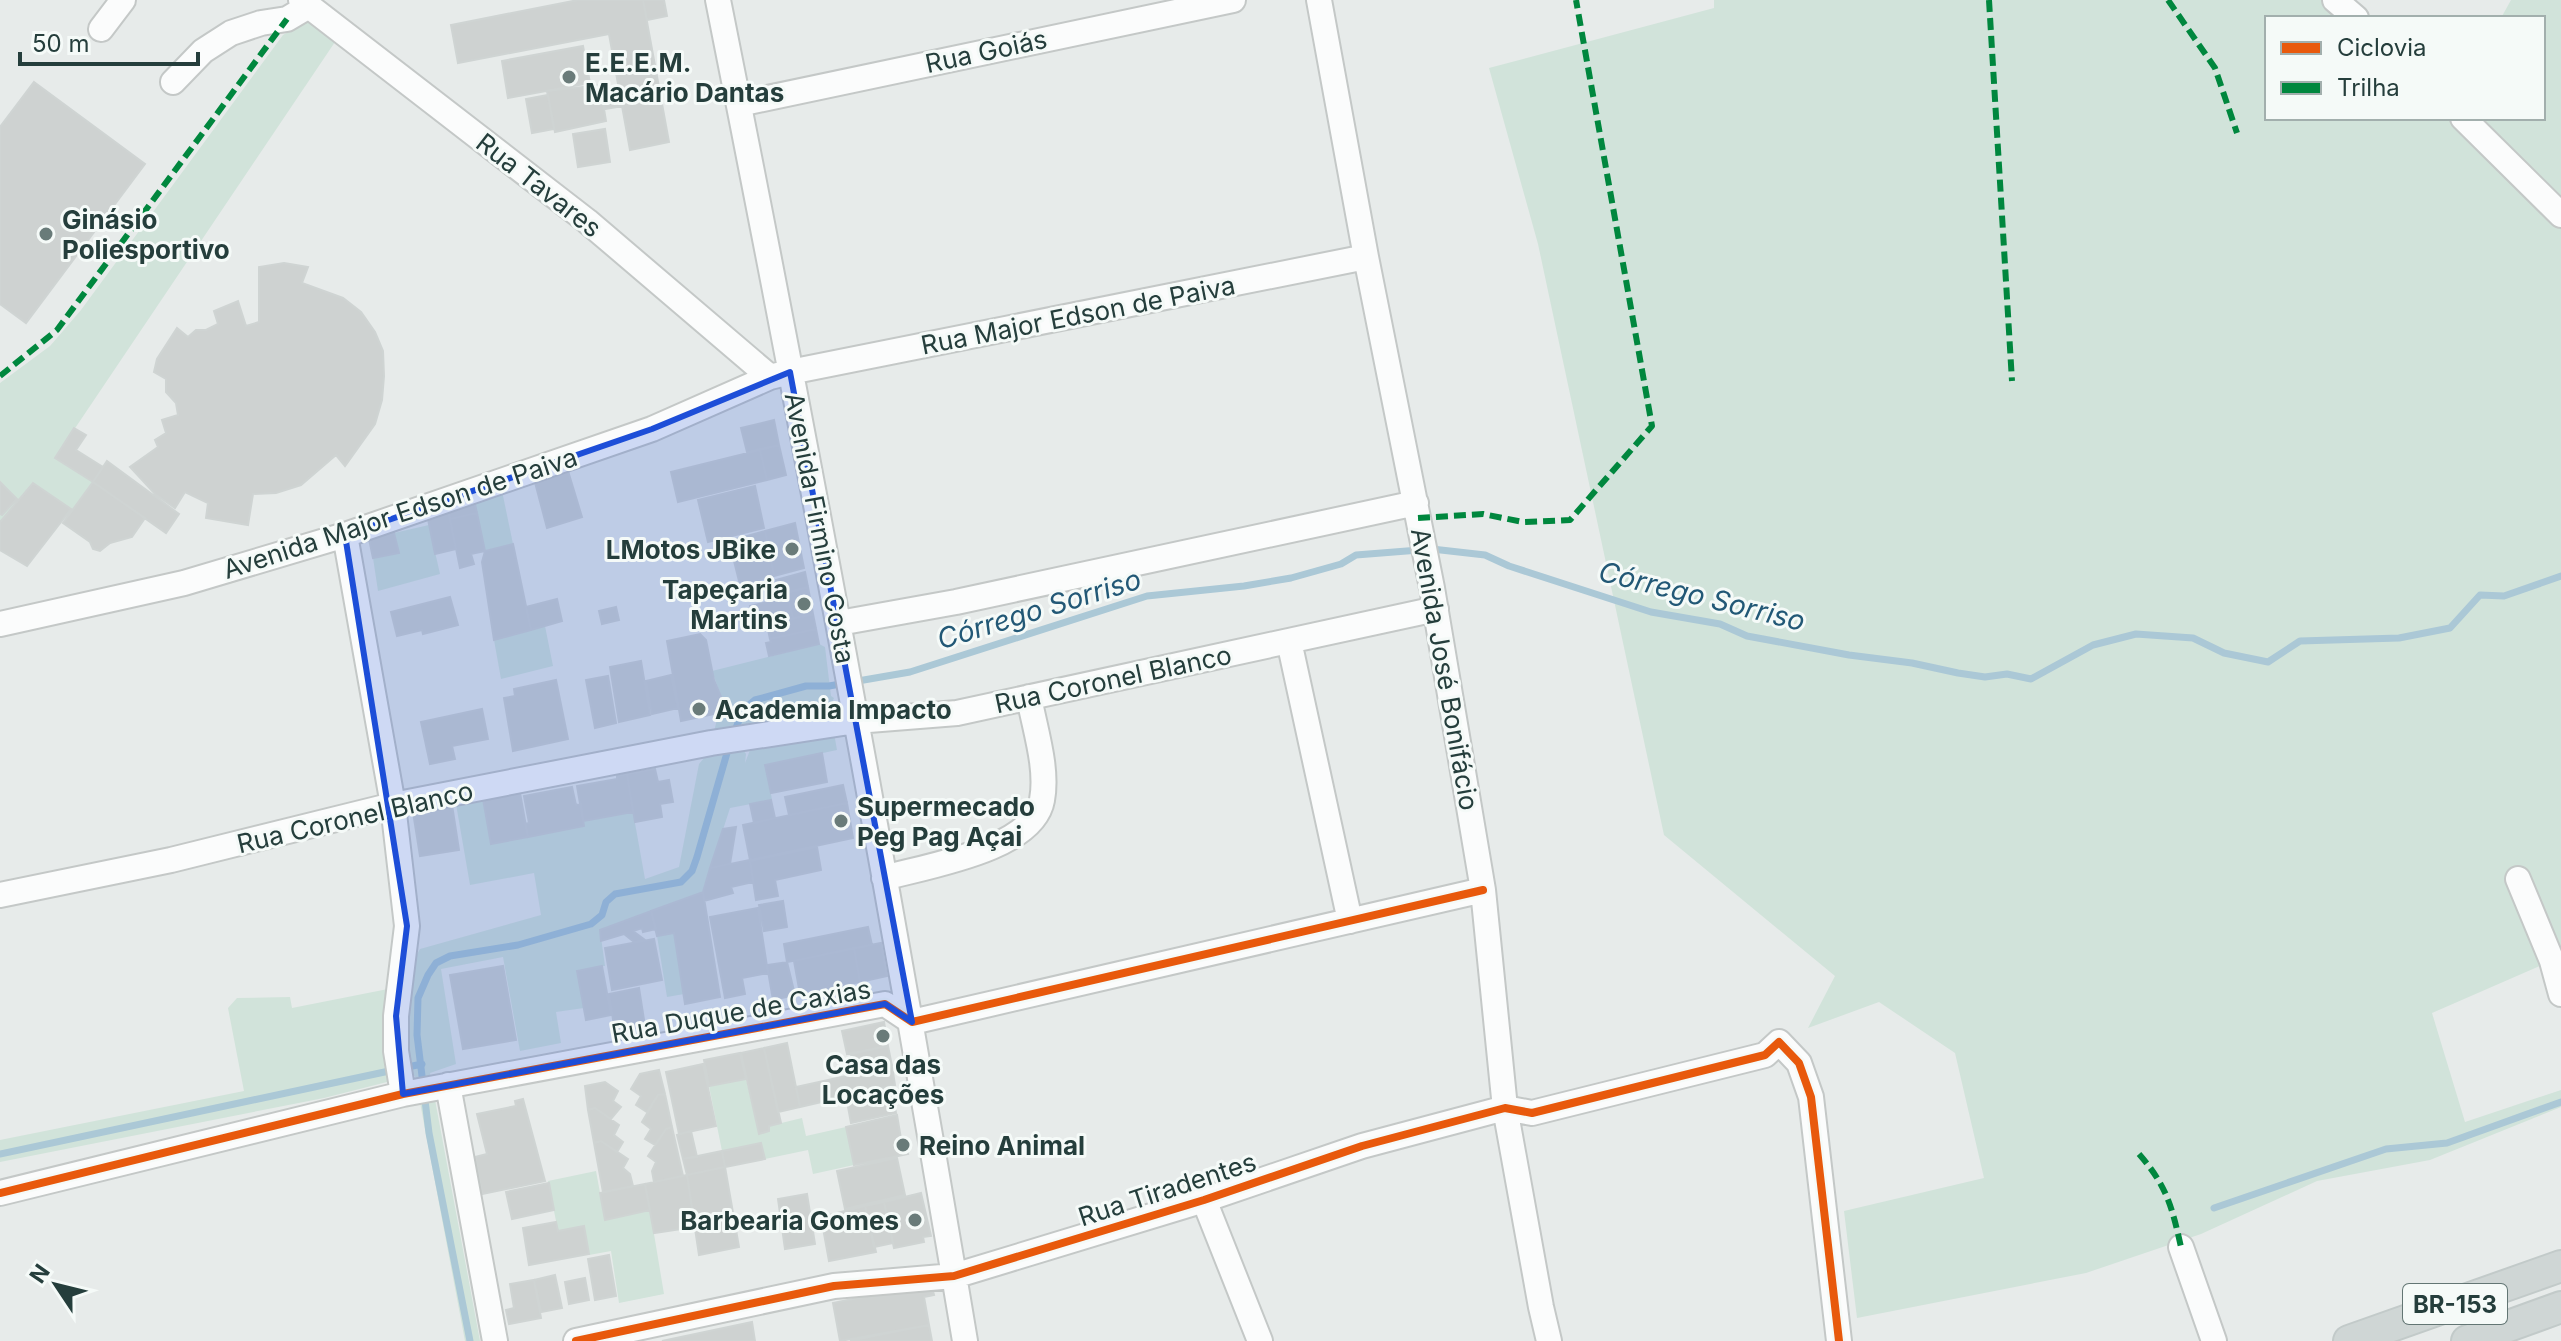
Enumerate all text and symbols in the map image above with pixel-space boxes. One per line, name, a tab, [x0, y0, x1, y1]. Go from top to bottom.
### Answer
scale bar	[20, 16, 198, 66]
legend	[2265, 16, 2545, 120]
street label: Rua Goiás	[922, 23, 1050, 79]
text: 50 m	[32, 29, 90, 58]
text: Ciclovia	[2337, 33, 2427, 62]
place label: E.E.E.M. Macário Dantas	[585, 47, 784, 108]
marker: E.E.E.M. Macário Dantas	[560, 68, 578, 86]
text: Trilha	[2337, 73, 2400, 102]
street label: Rua Tavares	[470, 126, 608, 244]
place label: Ginásio Poliesportivo	[62, 204, 230, 265]
marker: Ginásio Poliesportivo	[37, 225, 55, 243]
street label: Rua Major Edson de Paiva	[918, 269, 1238, 361]
street label: Avenida Firmino Costa	[778, 390, 862, 666]
street label: Avenida Major Edson de Paiva	[219, 441, 581, 585]
street label: Avenida José Bonifácio	[1405, 525, 1485, 813]
place label: LMotos JBike	[606, 534, 776, 565]
marker: LMotos JBike	[783, 540, 801, 558]
water label: Córrego Sorriso	[1595, 554, 1809, 638]
water label: Córrego Sorriso	[933, 562, 1145, 656]
place label: Tapeçaria Martins	[662, 574, 788, 635]
marker: Tapeçaria Martins	[795, 595, 813, 613]
street label: Rua Coronel Blanco	[992, 639, 1234, 719]
place label: Academia Impacto	[715, 694, 952, 725]
marker: Academia Impacto	[690, 700, 708, 718]
street label: Rua Coronel Blanco	[234, 775, 476, 859]
place label: Supermecado Peg Pag Açai	[857, 791, 1035, 852]
marker: Supermecado Peg Pag Açai	[832, 812, 850, 830]
street label: Rua Duque de Caxias	[609, 973, 873, 1049]
marker: Casa das Locações	[874, 1027, 892, 1045]
place label: Casa das Locações	[822, 1049, 944, 1110]
place label: Reino Animal	[919, 1130, 1085, 1161]
marker: Reino Animal	[894, 1136, 912, 1154]
street label: Rua Tiradentes	[1074, 1146, 1260, 1232]
place label: Barbearia Gomes	[680, 1205, 899, 1236]
marker: Barbearia Gomes	[906, 1211, 924, 1229]
north arrow	[16, 1245, 96, 1325]
text: N	[24, 1259, 55, 1288]
road number: BR-153	[2403, 1284, 2507, 1324]

